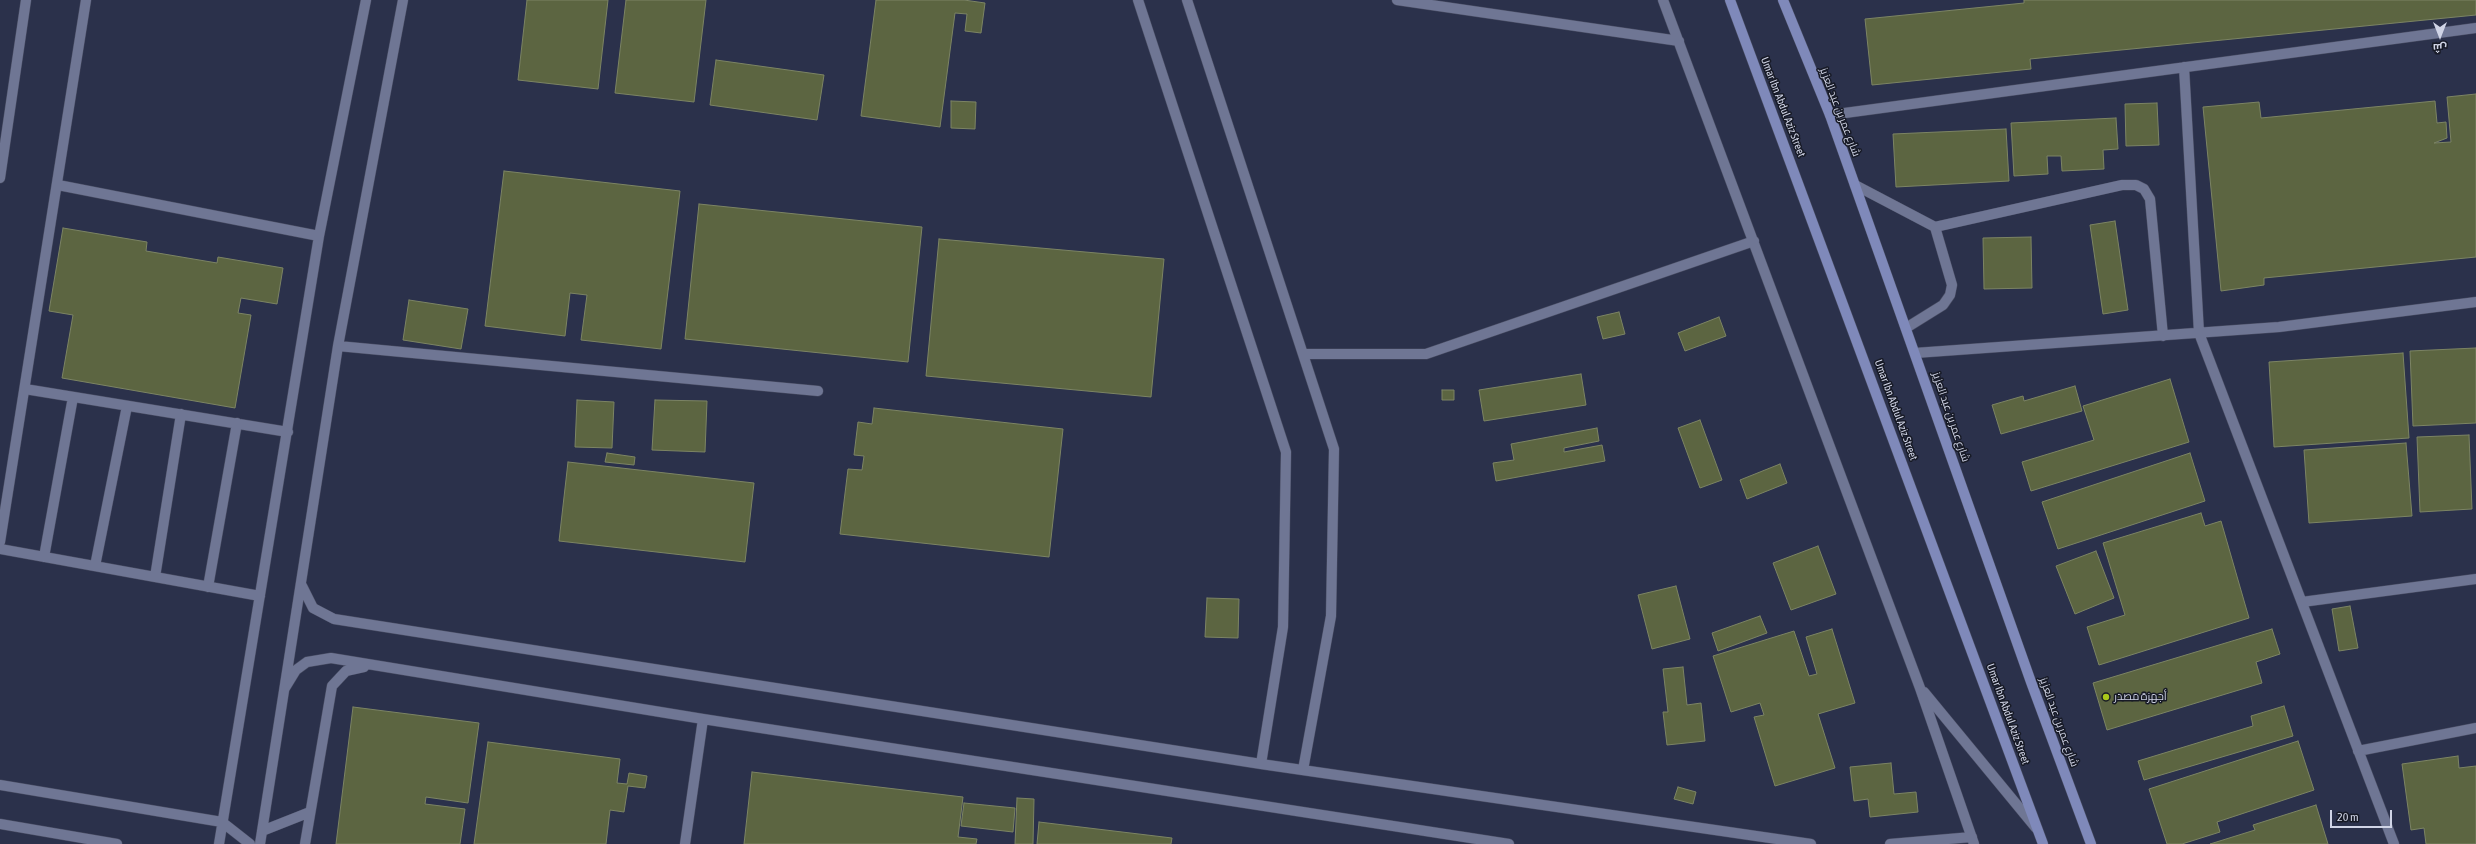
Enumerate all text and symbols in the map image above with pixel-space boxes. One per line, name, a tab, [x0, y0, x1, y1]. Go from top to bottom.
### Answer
north arrow	[2420, 16, 2460, 56]
text: ش	[2433, 42, 2447, 54]
street label: Umar Ibn Abdul Aziz Street	[1758, 55, 1808, 159]
street label: شارع عمر بن عبد العزيز	[1817, 66, 1863, 158]
street label: Umar Ibn Abdul Aziz Street	[1872, 358, 1920, 462]
street label: شارع عمر بن عبد العزيز	[1929, 370, 1973, 464]
street label: Umar Ibn Abdul Aziz Street	[1984, 662, 2032, 766]
street label: شارع عمر بن عبد العزيز	[2037, 675, 2081, 769]
place label: أجهزة مصدر	[2114, 690, 2167, 704]
marker: أجهزة مصدر	[2101, 692, 2111, 702]
scale bar	[2332, 802, 2394, 828]
text: 20 m	[2337, 810, 2359, 824]

